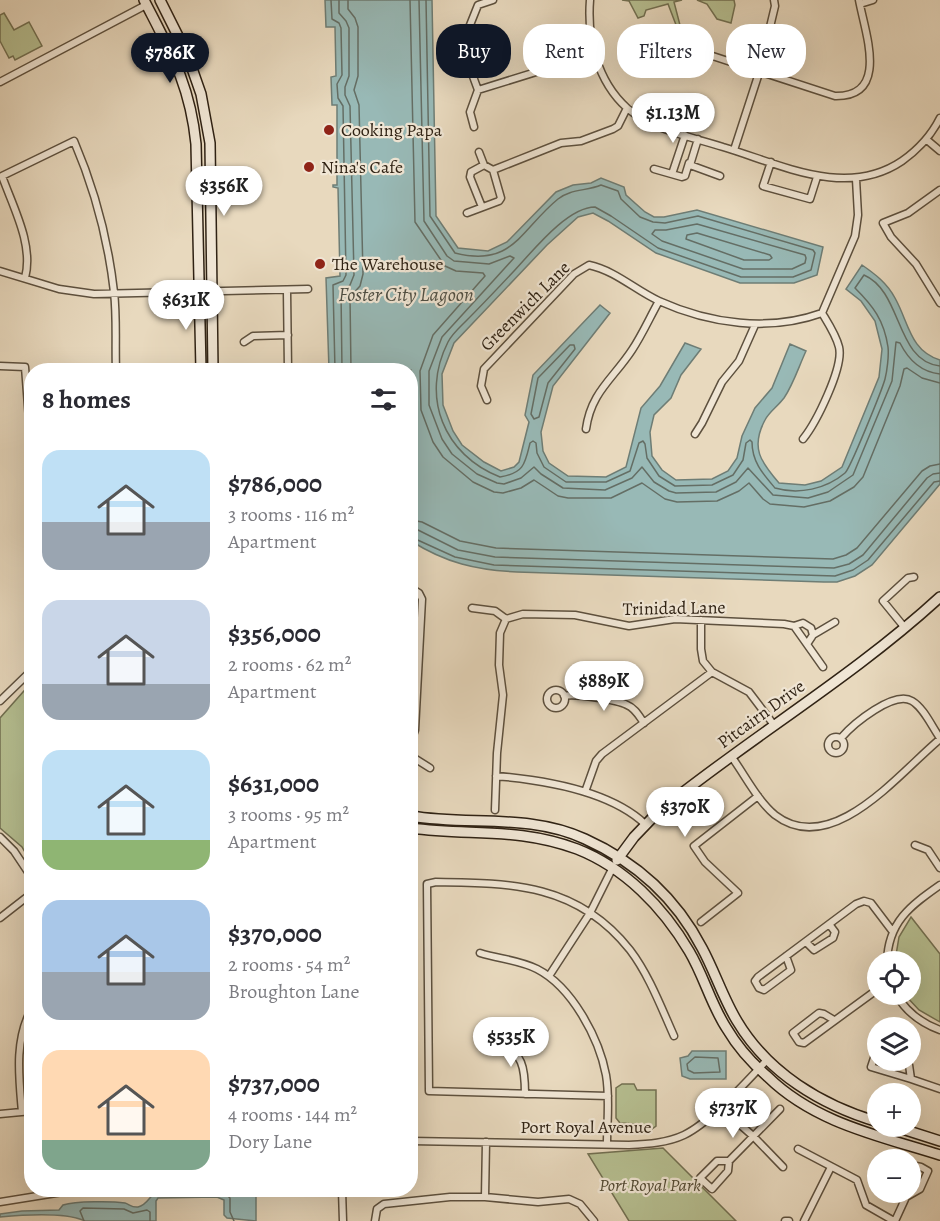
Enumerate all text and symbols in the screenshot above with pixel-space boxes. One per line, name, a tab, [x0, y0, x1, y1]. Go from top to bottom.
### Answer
chip: Buy	[436, 24, 511, 78]
chip: Rent	[523, 24, 605, 78]
chip: Filters	[617, 24, 714, 78]
chip: New	[726, 24, 806, 78]
pin: $786K	[128, 33, 212, 84]
text: $786K	[145, 39, 195, 66]
pin: $1.13M	[624, 93, 722, 144]
text: $1.13M	[646, 99, 700, 126]
place label: Cooking Papa	[341, 118, 443, 142]
marker: Cooking Papa	[322, 123, 336, 137]
place label: Nina's Cafe	[321, 155, 403, 179]
marker: Nina's Cafe	[302, 160, 316, 174]
pin: $356K	[182, 166, 266, 217]
text: $356K	[200, 172, 248, 199]
place label: The Warehouse	[332, 252, 444, 276]
street label: Greenwich Lane	[475, 256, 575, 356]
marker: The Warehouse	[313, 257, 327, 271]
pin: $631K	[144, 280, 228, 331]
water label: Foster City Lagoon	[338, 281, 474, 308]
text: $631K	[162, 286, 210, 313]
text: 8 homes	[42, 382, 131, 417]
icon: filters	[367, 383, 400, 416]
text: $786,000	[228, 466, 322, 501]
icon: home	[90, 474, 162, 546]
text: 3 rooms · 116 m²	[228, 501, 354, 528]
text: Apartment	[228, 528, 317, 555]
street label: Trinidad Lane	[622, 595, 726, 621]
text: $356,000	[228, 616, 321, 651]
icon: home	[90, 624, 162, 696]
text: 2 rooms · 62 m²	[228, 651, 351, 678]
pin: $889K	[562, 661, 646, 712]
text: $889K	[579, 667, 629, 694]
street label: Pitcairn Drive	[713, 674, 809, 754]
text: Apartment	[228, 678, 317, 705]
text: $631,000	[228, 766, 319, 801]
icon: home	[90, 774, 162, 846]
pin: $370K	[643, 787, 727, 838]
text: $370K	[660, 793, 710, 820]
text: 3 rooms · 95 m²	[228, 801, 349, 828]
text: Apartment	[228, 828, 317, 855]
text: $370,000	[228, 916, 322, 951]
icon: home	[90, 924, 162, 996]
text: 2 rooms · 54 m²	[228, 951, 350, 978]
map controls	[867, 951, 921, 1203]
button: locate	[867, 951, 921, 1005]
text: Broughton Lane	[228, 978, 360, 1005]
pin: $535K	[469, 1017, 553, 1068]
button: layers	[867, 1017, 921, 1071]
text: $535K	[487, 1023, 535, 1050]
text: $737,000	[228, 1066, 320, 1101]
icon: home	[90, 1074, 162, 1146]
button: +	[867, 1083, 921, 1137]
pin: $737K	[691, 1088, 775, 1139]
text: $737K	[709, 1094, 757, 1121]
text: 4 rooms · 144 m²	[228, 1101, 357, 1128]
street label: Port Royal Avenue	[520, 1115, 652, 1139]
text: Dory Lane	[228, 1128, 312, 1155]
button: −	[867, 1149, 921, 1203]
park label: Port Royal Park	[599, 1173, 701, 1197]

